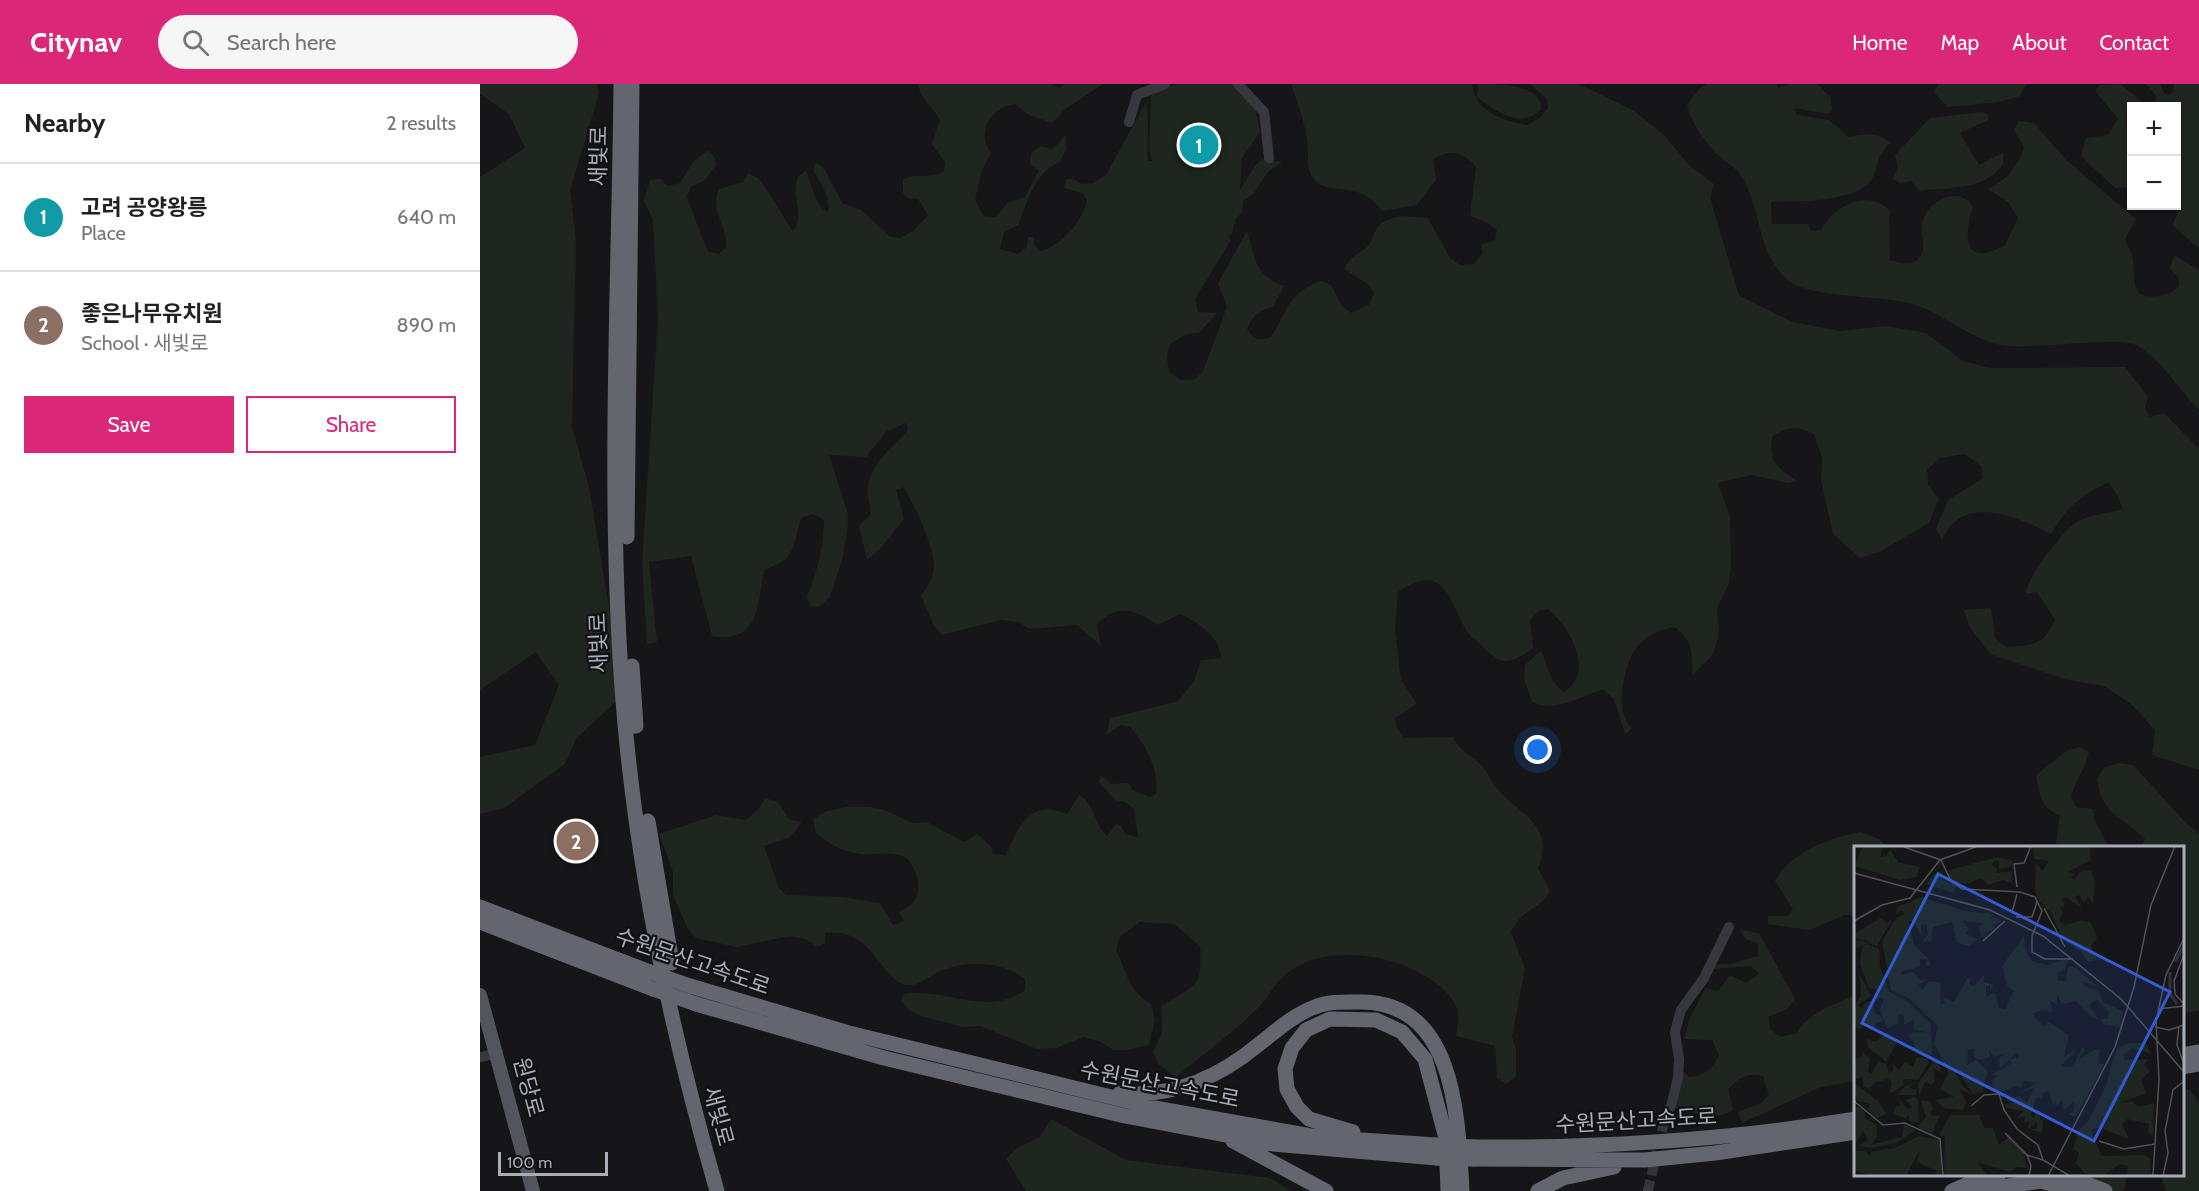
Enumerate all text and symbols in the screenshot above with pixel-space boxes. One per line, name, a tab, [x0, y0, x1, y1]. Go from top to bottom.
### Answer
search box	[158, 15, 578, 69]
text: Citynav	[30, 25, 122, 59]
icon: search	[179, 26, 212, 59]
text: Search here	[227, 29, 336, 56]
text: Home	[1852, 30, 1908, 55]
text: Map	[1941, 30, 1979, 55]
text: About	[2012, 30, 2066, 55]
text: Contact	[2099, 30, 2169, 55]
map controls	[2127, 102, 2181, 210]
button: +	[2127, 102, 2181, 156]
text: Nearby	[24, 107, 105, 139]
text: 2 results	[386, 111, 456, 135]
pin: 1	[1180, 122, 1218, 168]
street label: 새빛로	[584, 125, 613, 187]
button: −	[2127, 156, 2181, 210]
text: 고려 공양왕릉	[81, 194, 207, 221]
text: 1	[40, 205, 47, 229]
text: 640 m	[397, 205, 456, 229]
text: Place	[81, 221, 126, 245]
text: 좋은나무유치원	[81, 300, 223, 327]
text: 2	[38, 313, 49, 337]
text: 890 m	[397, 313, 456, 337]
text: School · 새빛로	[81, 331, 208, 355]
button: Save	[24, 396, 234, 453]
button: Share	[246, 396, 456, 453]
street label: 새빛로	[584, 612, 613, 674]
your location	[1523, 735, 1552, 764]
pin: 2	[556, 818, 596, 864]
inset map	[1854, 846, 2184, 1176]
street label: 수원문산고속도로	[612, 922, 774, 1001]
street label: 원당로	[508, 1054, 549, 1120]
street label: 수원문산고속도로	[1078, 1056, 1242, 1113]
street label: 새빛로	[698, 1083, 739, 1149]
street label: 수원문산고속도로	[1554, 1103, 1718, 1138]
scale bar	[498, 1149, 608, 1176]
text: 100 m	[507, 1153, 552, 1172]

